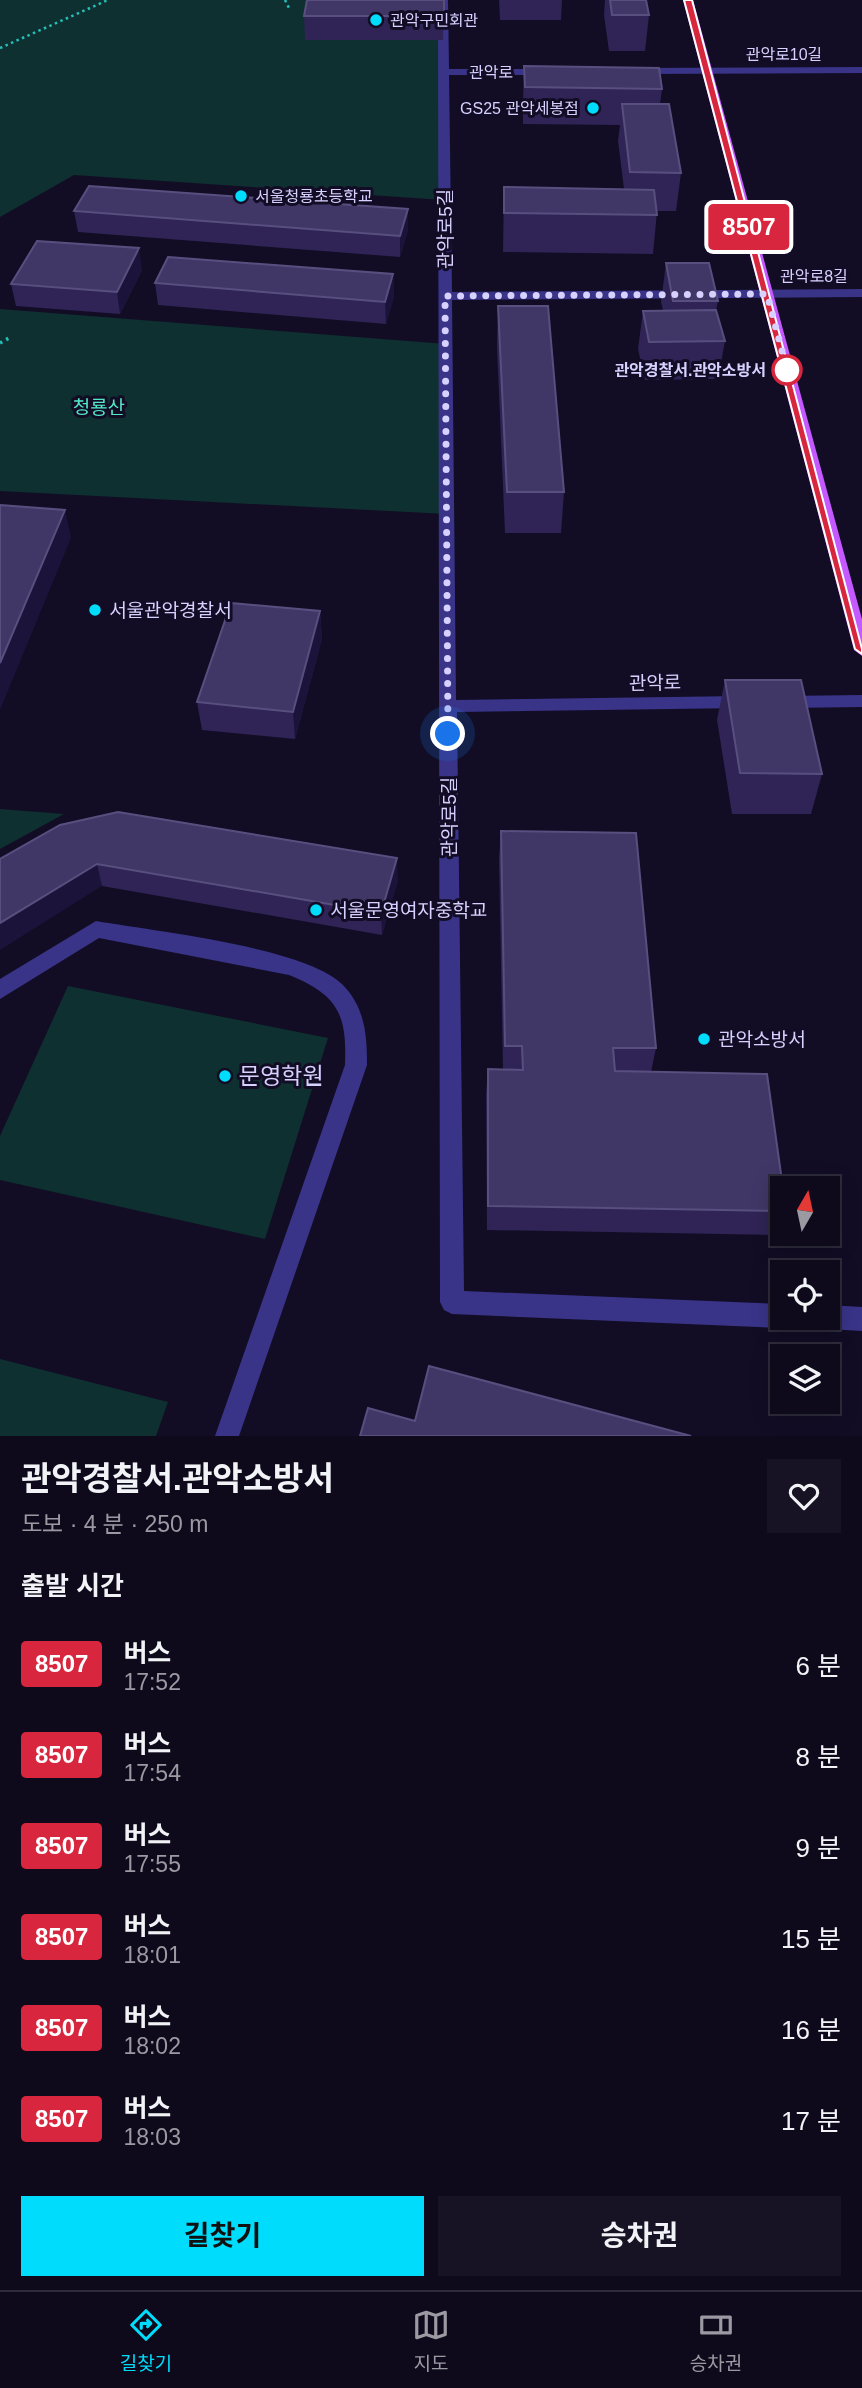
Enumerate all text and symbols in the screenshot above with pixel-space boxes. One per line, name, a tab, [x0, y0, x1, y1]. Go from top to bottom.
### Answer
marker: 관악구민회관	[368, 12, 384, 28]
place label: 관악구민회관	[390, 12, 479, 29]
street label: 관악로10길	[746, 46, 822, 63]
street label: 관악로	[469, 64, 513, 81]
place label: GS25 관악세봉점	[460, 100, 579, 117]
marker: GS25 관악세봉점	[585, 100, 601, 116]
marker: 서울청룡초등학교	[233, 188, 249, 204]
place label: 서울청룡초등학교	[255, 188, 373, 205]
street label: 관악로5길	[435, 189, 456, 269]
line badge: 8507	[700, 204, 798, 250]
text: 8507	[722, 213, 776, 240]
street label: 관악로8길	[780, 268, 848, 285]
marker: 관악경찰서.관악소방서	[772, 355, 802, 385]
place label: 관악경찰서.관악소방서	[614, 362, 766, 379]
park label: 청룡산	[73, 397, 125, 418]
place label: 서울관악경찰서	[109, 600, 231, 621]
marker: 서울관악경찰서	[87, 602, 103, 618]
street label: 관악로	[629, 672, 681, 694]
your location	[430, 716, 465, 751]
street label: 관악로5길	[439, 777, 460, 857]
place label: 서울문영여자중학교	[330, 900, 487, 921]
marker: 서울문영여자중학교	[308, 902, 324, 918]
place label: 관악소방서	[718, 1029, 805, 1050]
marker: 관악소방서	[696, 1031, 712, 1047]
place label: 문영학원	[239, 1063, 324, 1089]
marker: 문영학원	[217, 1068, 233, 1084]
north arrow	[770, 1176, 840, 1246]
map controls	[770, 1176, 840, 1414]
button: locate	[770, 1260, 840, 1330]
button: layers	[770, 1344, 840, 1414]
button: heart	[767, 1459, 841, 1533]
text: 관악경찰서.관악소방서	[21, 1460, 334, 1497]
text: 도보 · 4 분 · 250 m	[21, 1511, 208, 1537]
text: 출발 시간	[21, 1571, 124, 1601]
text: 버스	[123, 1638, 171, 1668]
text: 8507	[35, 1650, 88, 1677]
text: 6 분	[795, 1651, 841, 1681]
text: 17:52	[123, 1669, 181, 1695]
text: 버스	[123, 1729, 171, 1759]
text: 8507	[35, 1741, 88, 1768]
text: 8 분	[795, 1742, 841, 1772]
text: 17:54	[123, 1760, 181, 1786]
text: 버스	[123, 1820, 171, 1850]
text: 8507	[35, 1832, 88, 1859]
text: 9 분	[795, 1833, 841, 1863]
text: 17:55	[123, 1851, 181, 1877]
text: 버스	[123, 1911, 171, 1941]
text: 8507	[35, 1923, 88, 1950]
text: 15 분	[781, 1924, 841, 1954]
text: 18:01	[123, 1942, 181, 1968]
text: 버스	[123, 2002, 171, 2032]
text: 8507	[35, 2014, 88, 2041]
text: 16 분	[781, 2015, 841, 2045]
text: 18:02	[123, 2033, 181, 2059]
text: 버스	[123, 2093, 171, 2123]
text: 8507	[35, 2105, 88, 2132]
text: 17 분	[781, 2106, 841, 2136]
text: 18:03	[123, 2124, 181, 2150]
button: 길찾기	[21, 2196, 424, 2276]
button: 승차권	[438, 2196, 841, 2276]
tab: 길찾기	[120, 2306, 172, 2375]
tab: 지도	[412, 2306, 450, 2375]
tab: 승차권	[690, 2306, 742, 2375]

